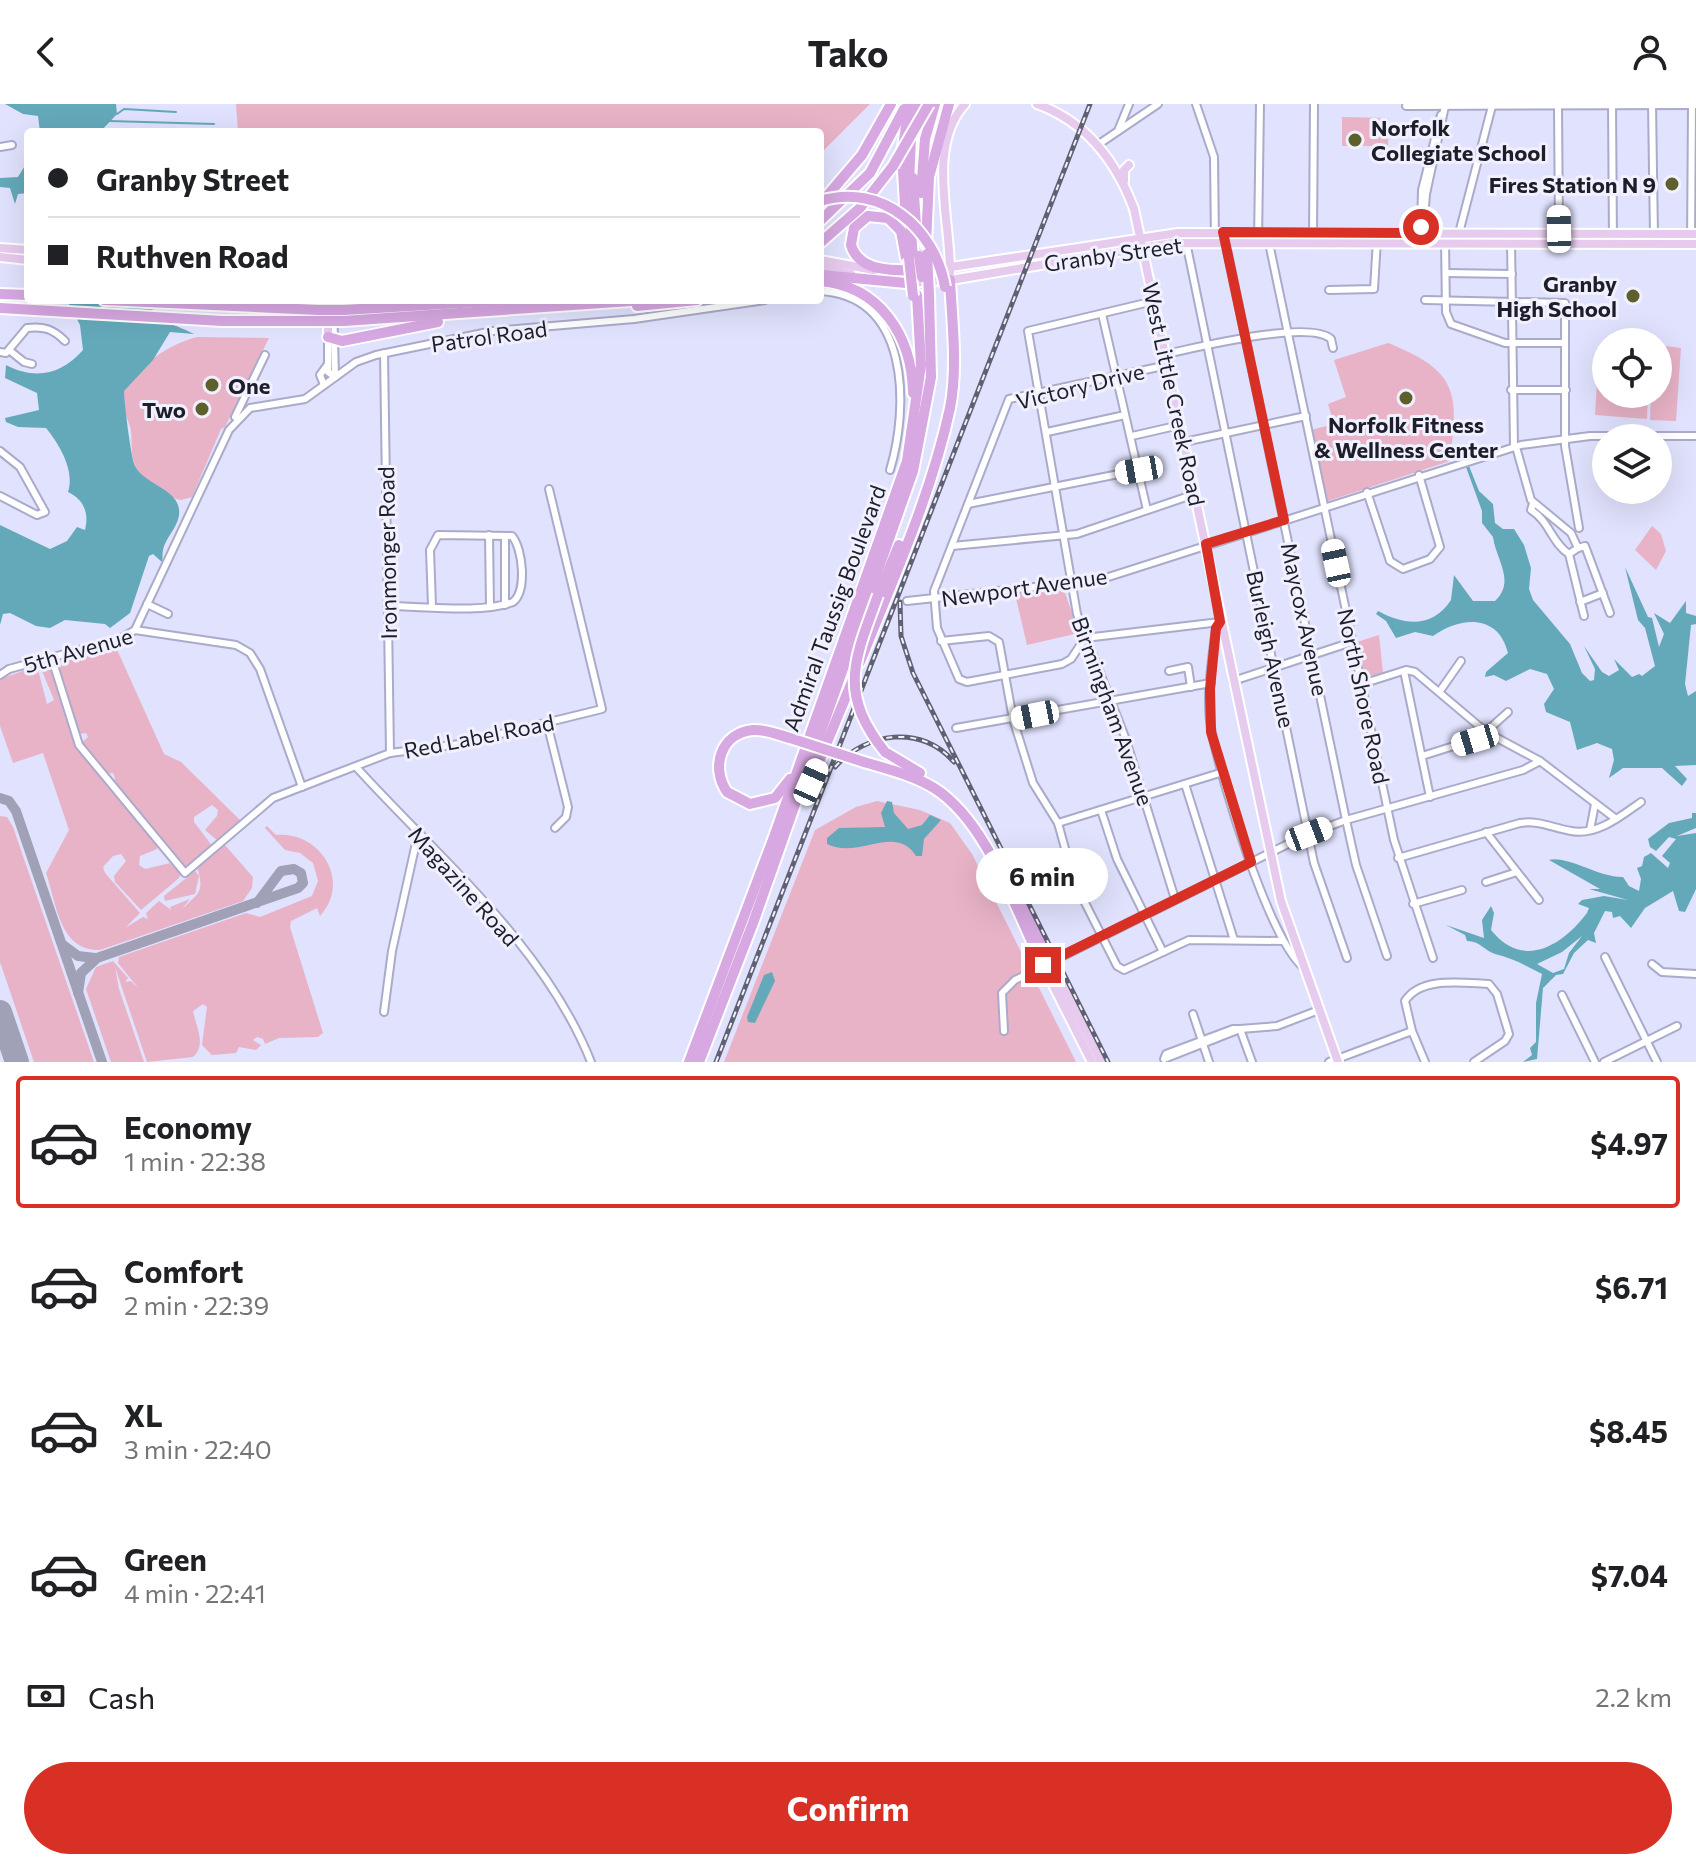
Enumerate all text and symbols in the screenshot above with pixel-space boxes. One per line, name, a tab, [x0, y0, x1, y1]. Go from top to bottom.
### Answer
icon: back	[24, 30, 68, 74]
text: Tako	[808, 30, 888, 74]
icon: person	[1628, 30, 1672, 74]
place label: Norfolk Collegiate School	[1371, 114, 1546, 166]
marker: Norfolk Collegiate School	[1346, 131, 1364, 149]
text: Granby Street	[96, 160, 289, 197]
place label: Fires Station N 9	[1489, 171, 1656, 198]
marker: Fires Station N 9	[1663, 175, 1681, 193]
car	[1547, 205, 1571, 253]
route start	[1403, 209, 1439, 245]
street label: Granby Street	[1042, 231, 1184, 277]
text: Ruthven Road	[96, 237, 289, 274]
place label: Granby High School	[1496, 270, 1617, 322]
street label: West Little Creek Road	[1137, 280, 1211, 508]
marker: Granby High School	[1624, 287, 1642, 305]
street label: Patrol Road	[429, 314, 549, 358]
map controls	[1592, 328, 1672, 504]
button: locate	[1592, 328, 1672, 408]
street label: Victory Drive	[1013, 357, 1147, 415]
place label: One	[228, 372, 270, 399]
marker: One	[203, 376, 221, 394]
marker: Norfolk Fitness & Wellness Center	[1397, 389, 1415, 407]
place label: Two	[142, 396, 186, 423]
marker: Two	[193, 400, 211, 418]
place label: Norfolk Fitness & Wellness Center	[1314, 411, 1498, 463]
button: layers	[1592, 424, 1672, 504]
car	[1113, 454, 1165, 486]
street label: Ironmonger Road	[372, 466, 402, 640]
street label: Admiral Taussig Boulevard	[777, 481, 891, 735]
car	[1319, 537, 1353, 589]
street label: Maycox Avenue	[1276, 540, 1334, 698]
street label: Newport Avenue	[939, 562, 1109, 612]
street label: Burleigh Avenue	[1241, 568, 1301, 730]
street label: North Shore Road	[1332, 606, 1396, 786]
street label: Birmingham Avenue	[1066, 613, 1160, 809]
street label: 5th Avenue	[21, 622, 135, 678]
car	[1009, 699, 1061, 731]
street label: Red Label Road	[402, 708, 556, 764]
car	[1449, 722, 1501, 758]
car	[790, 755, 832, 809]
car	[1282, 814, 1336, 854]
street label: Magazine Road	[403, 820, 525, 952]
callout: 6 min	[977, 849, 1109, 905]
text: 6 min	[1009, 860, 1075, 891]
route end	[1025, 947, 1061, 983]
icon: car	[28, 1106, 100, 1178]
text: Economy	[124, 1108, 252, 1145]
text: $4.97	[1590, 1124, 1668, 1161]
text: 1 min · 22:38	[124, 1145, 266, 1176]
icon: car	[28, 1250, 100, 1322]
text: Comfort	[124, 1252, 243, 1289]
text: $6.71	[1595, 1268, 1668, 1305]
text: 2 min · 22:39	[124, 1289, 269, 1320]
icon: car	[28, 1394, 100, 1466]
text: XL	[124, 1396, 163, 1433]
text: $8.45	[1589, 1412, 1668, 1449]
text: 3 min · 22:40	[124, 1433, 272, 1464]
icon: car	[28, 1538, 100, 1610]
text: Green	[124, 1540, 207, 1577]
text: $7.04	[1591, 1556, 1668, 1593]
text: 4 min · 22:41	[124, 1577, 266, 1608]
icon: cash	[24, 1674, 68, 1718]
text: Cash	[88, 1678, 155, 1715]
text: 2.2 km	[1595, 1681, 1672, 1712]
button: Confirm	[24, 1762, 1672, 1854]

